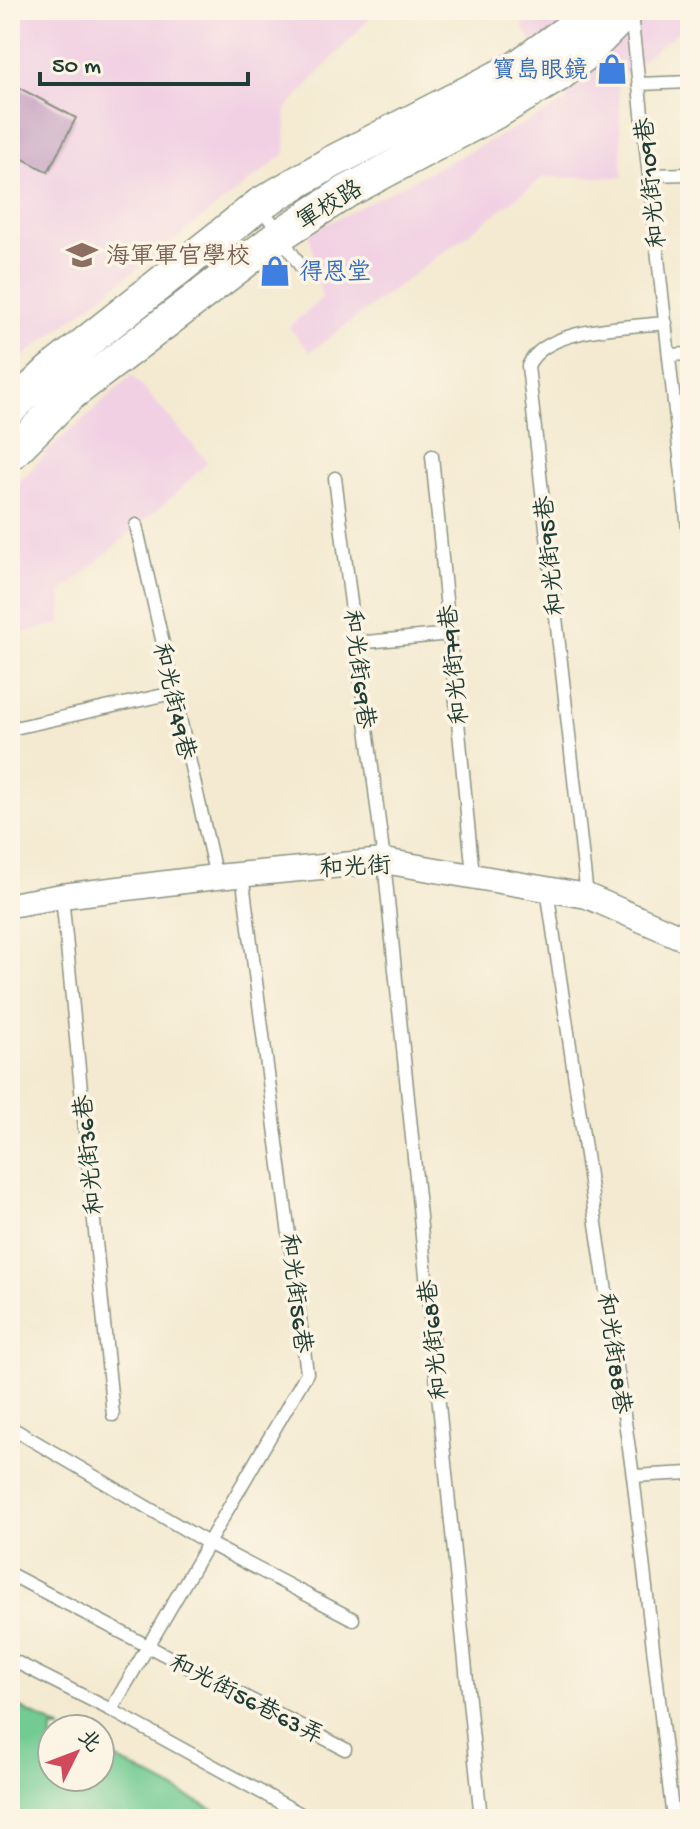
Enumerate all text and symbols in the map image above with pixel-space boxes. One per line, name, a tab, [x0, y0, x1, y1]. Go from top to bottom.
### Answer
scale bar	[40, 36, 248, 86]
shop icon: 寶島眼鏡	[595, 52, 629, 86]
text: 50 m	[52, 53, 101, 82]
place label: 寶島眼鏡	[492, 57, 588, 87]
street label: 和光街109巷	[631, 116, 675, 250]
street label: 軍校路	[292, 174, 369, 238]
school or university icon: 海軍軍官學校	[65, 238, 99, 272]
place label: 海軍軍官學校	[106, 243, 250, 273]
shop icon: 得恩堂	[258, 254, 292, 288]
place label: 得恩堂	[299, 259, 371, 289]
street label: 和光街95巷	[531, 494, 573, 617]
street label: 和光街79巷	[435, 603, 477, 726]
street label: 和光街69巷	[335, 608, 379, 731]
street label: 和光街49巷	[144, 640, 200, 763]
street label: 和光街	[318, 852, 392, 886]
street label: 和光街36巷	[70, 1093, 112, 1216]
street label: 和光街56巷	[272, 1232, 316, 1355]
street label: 和光街68巷	[415, 1278, 457, 1402]
street label: 和光街88巷	[589, 1291, 635, 1416]
street label: 和光街56巷63弄	[163, 1649, 328, 1752]
north arrow	[36, 1713, 116, 1793]
text: 北	[71, 1725, 105, 1759]

